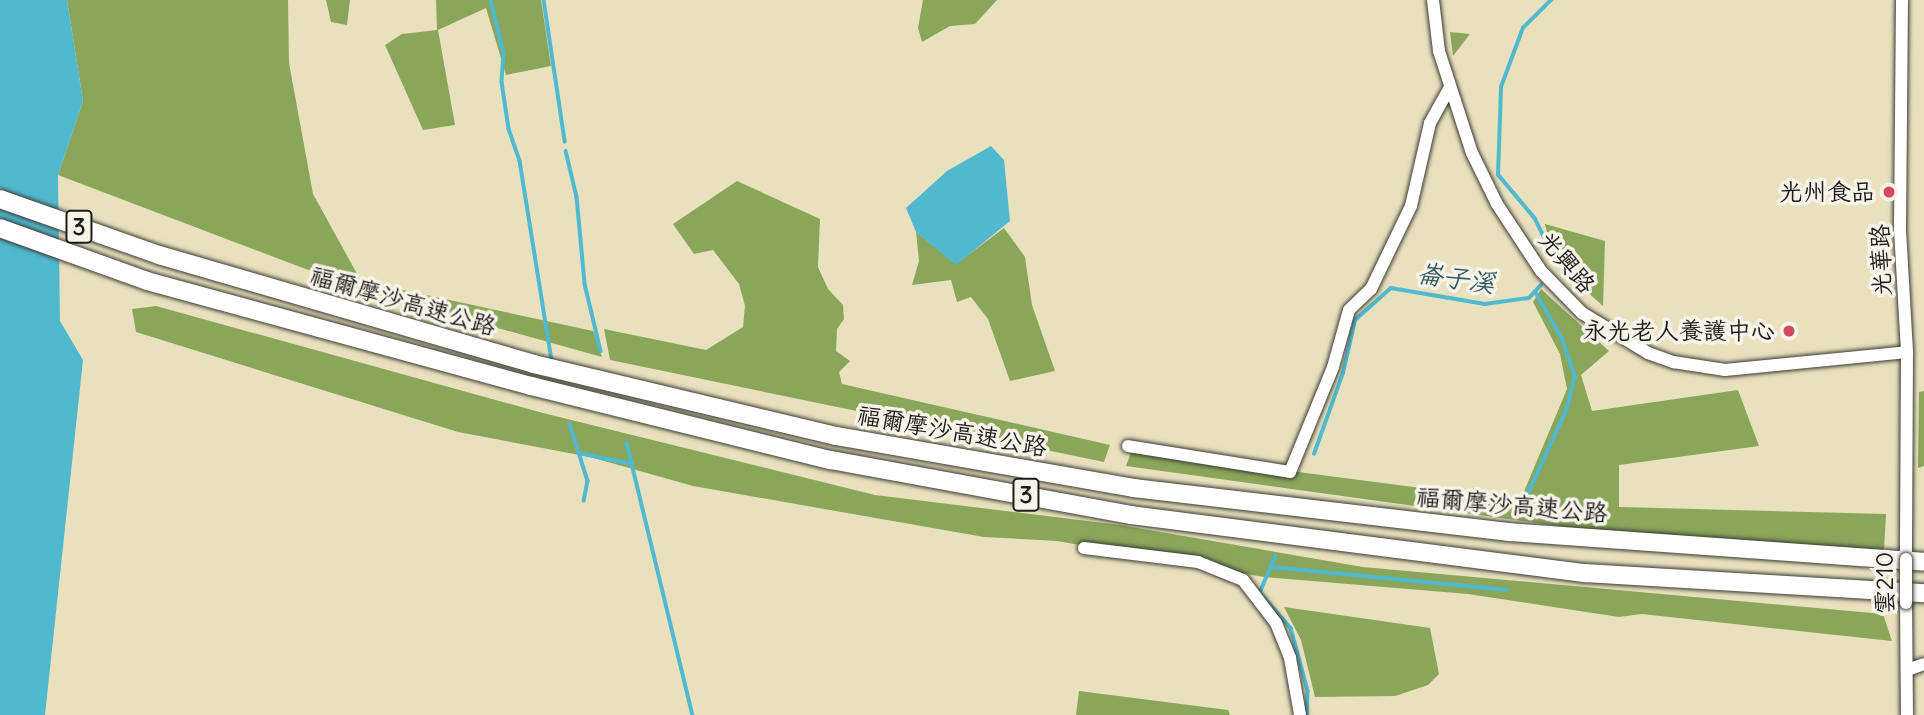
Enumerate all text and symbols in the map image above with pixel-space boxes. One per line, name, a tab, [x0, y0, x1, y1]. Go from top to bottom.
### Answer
place label: 光州食品	[1779, 178, 1875, 206]
marker: 光州食品	[1881, 184, 1897, 200]
road number: 3	[65, 208, 93, 246]
street label: 光華路	[1865, 224, 1897, 296]
street label: 光興路	[1533, 225, 1601, 299]
water label: 崙子溪	[1415, 257, 1497, 299]
street label: 福爾摩沙高速公路	[307, 261, 499, 341]
place label: 永光老人養護中心	[1583, 317, 1775, 345]
marker: 永光老人養護中心	[1781, 323, 1797, 339]
street label: 福爾摩沙高速公路	[855, 400, 1049, 462]
road number: 3	[1012, 475, 1040, 514]
street label: 福爾摩沙高速公路	[1415, 482, 1609, 528]
street label: 雲210	[1871, 552, 1899, 614]

